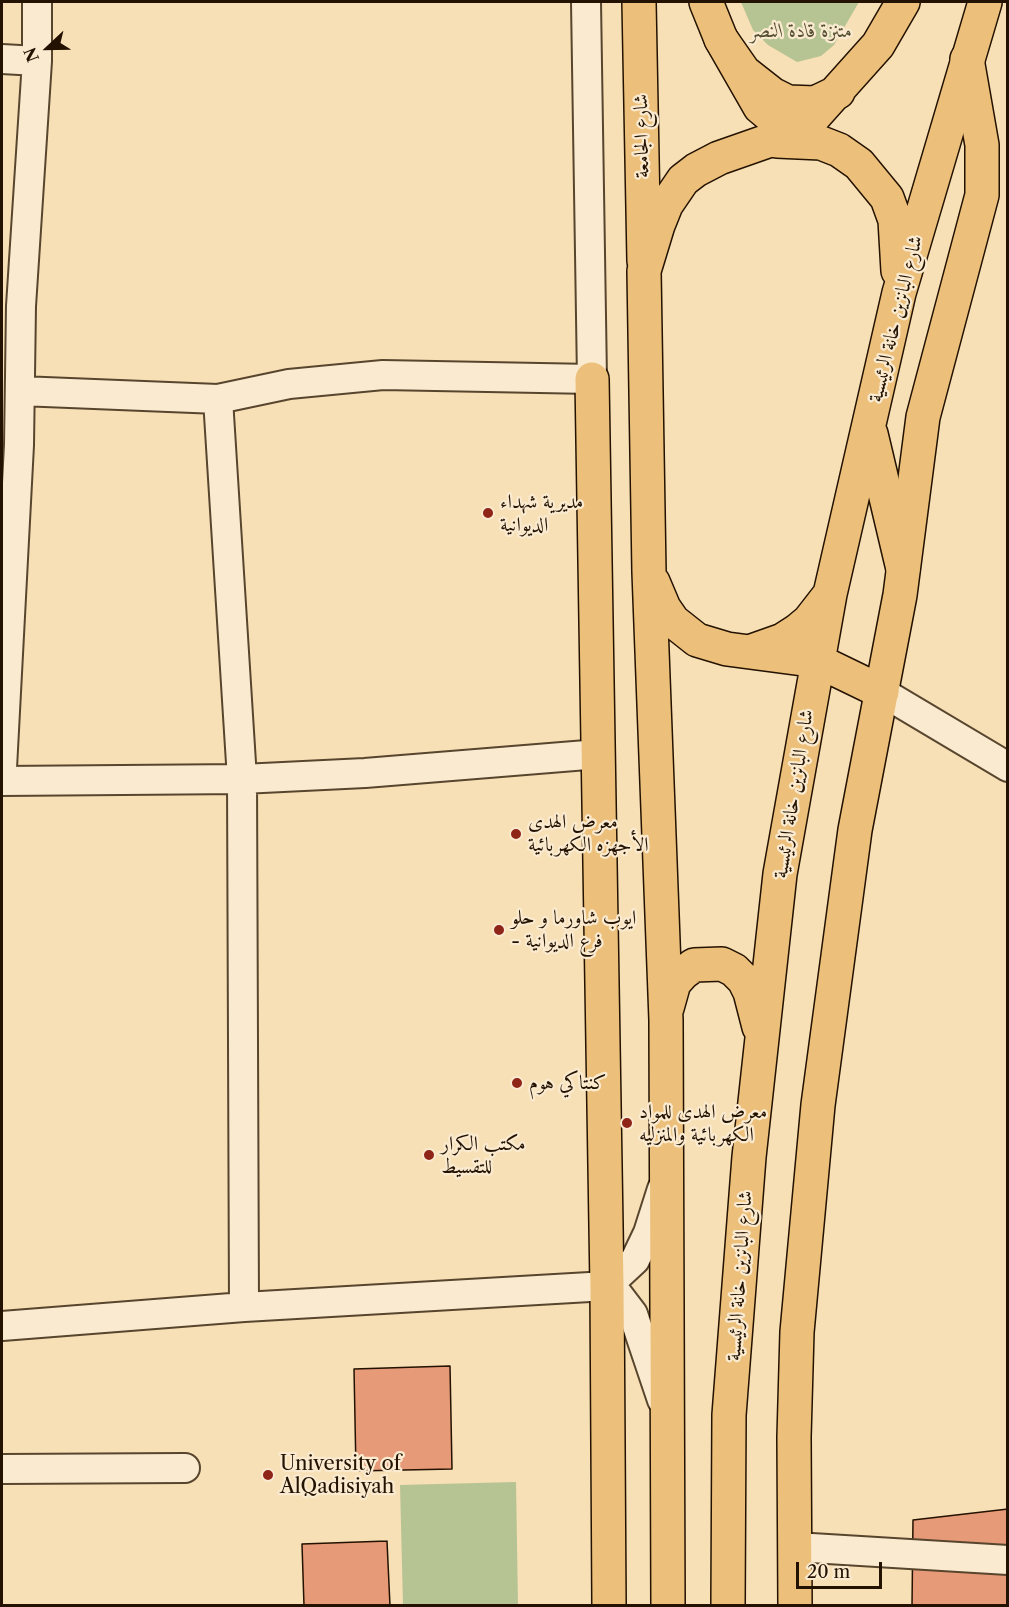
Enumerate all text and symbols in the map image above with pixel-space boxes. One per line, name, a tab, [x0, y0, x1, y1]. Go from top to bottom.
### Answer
north arrow	[18, 18, 78, 78]
park label: متنزة قادة النصر	[750, 19, 852, 43]
text: N	[19, 45, 43, 65]
street label: شارع الجامعة	[629, 94, 655, 178]
street label: شارع البانزين خانة الرئيسية	[864, 233, 928, 405]
place label: مديرية شهداء الديوانية	[500, 490, 583, 537]
marker: مديرية شهداء الديوانية	[481, 506, 495, 520]
street label: شارع البانزين خانة الرئيسية	[769, 708, 819, 880]
place label: معرض الهدى الأجهزه الكهربائية	[528, 810, 649, 857]
marker: معرض الهدى الأجهزه الكهربائية	[509, 827, 523, 841]
place label: ايوب شاورما و حلو - فرع الديوانية	[511, 906, 636, 953]
marker: ايوب شاورما و حلو - فرع الديوانية	[492, 923, 506, 937]
place label: كنتاكي هوم	[529, 1071, 606, 1095]
marker: كنتاكي هوم	[510, 1076, 524, 1090]
place label: معرض الهدى للمواد الكهربائية والمنزليه	[639, 1100, 767, 1147]
marker: معرض الهدى للمواد الكهربائية والمنزليه	[620, 1116, 634, 1130]
place label: مكتب الكرار للتقسيط	[441, 1132, 525, 1179]
marker: مكتب الكرار للتقسيط	[422, 1148, 436, 1162]
street label: شارع البانزين خانة الرئيسية	[722, 1190, 758, 1362]
place label: University of AlQadisiyah	[280, 1452, 401, 1499]
marker: University of AlQadisiyah	[261, 1468, 275, 1482]
scale bar	[799, 1550, 884, 1588]
text: 20 m	[807, 1561, 850, 1583]

